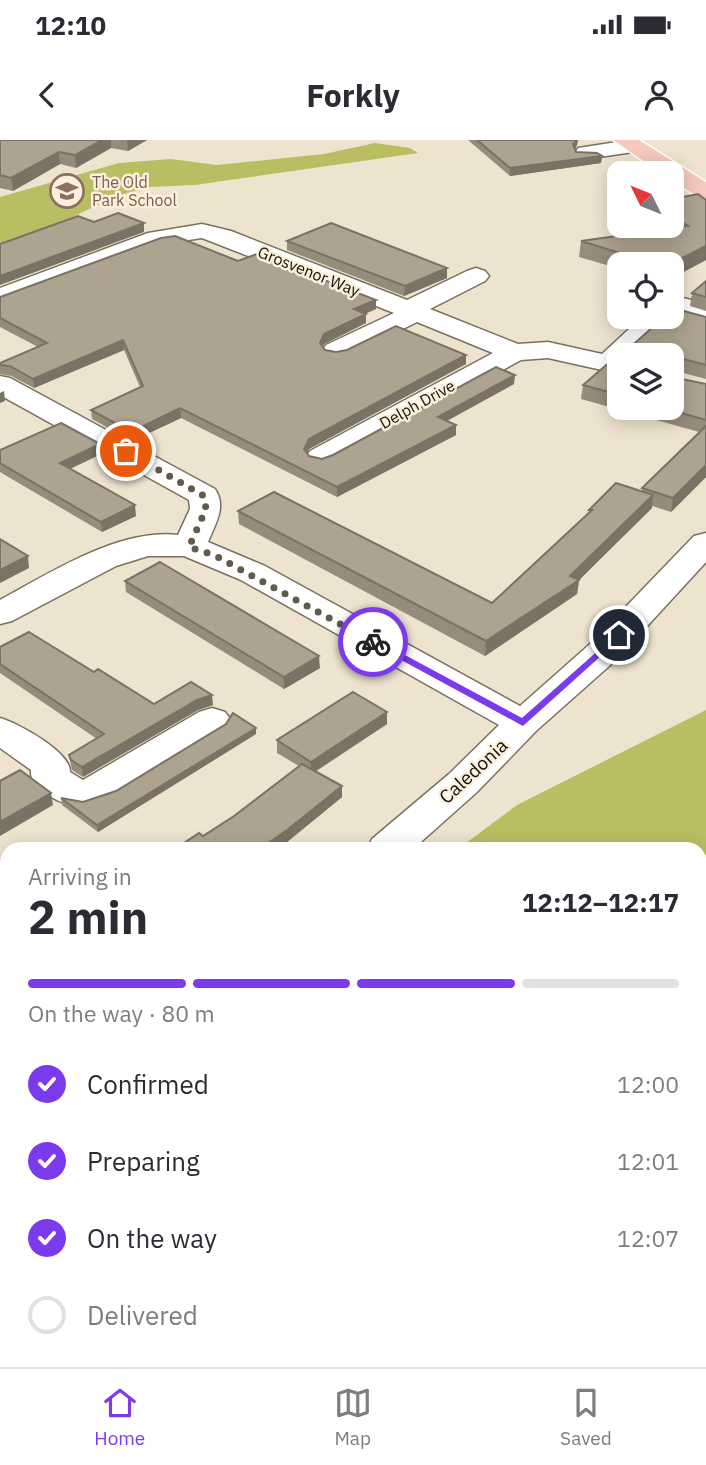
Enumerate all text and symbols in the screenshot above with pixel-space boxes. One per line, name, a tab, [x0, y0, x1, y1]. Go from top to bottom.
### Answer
text: 12:10	[35, 8, 106, 42]
text: Forkly	[306, 74, 400, 116]
icon: back	[28, 76, 66, 114]
icon: person	[640, 76, 678, 114]
north arrow	[607, 161, 684, 238]
map controls	[607, 161, 684, 420]
school or university icon: The Old Park School	[48, 172, 86, 210]
place label: The Old Park School	[92, 172, 177, 210]
street label: Grosvenor Way	[255, 241, 363, 301]
button: locate	[607, 252, 684, 329]
button: layers	[607, 343, 684, 420]
street label: Delph Drive	[376, 375, 458, 433]
pin	[96, 421, 156, 481]
icon: bag	[107, 432, 145, 470]
pin	[589, 605, 649, 665]
courier	[338, 607, 408, 677]
icon: home	[600, 616, 638, 654]
icon: bike	[354, 623, 392, 661]
street label: Caledonia	[434, 733, 512, 809]
text: Arriving in	[28, 861, 132, 891]
text: 12:12–12:17	[522, 885, 679, 919]
text: 2 min	[28, 887, 148, 947]
text: On the way · 80 m	[28, 998, 215, 1028]
icon: check	[28, 1065, 66, 1103]
text: Confirmed	[87, 1067, 209, 1101]
text: 12:00	[617, 1069, 679, 1099]
icon: check	[28, 1142, 66, 1180]
text: Preparing	[87, 1144, 200, 1178]
text: 12:01	[617, 1146, 679, 1176]
icon: check	[28, 1219, 66, 1257]
text: On the way	[87, 1221, 217, 1255]
text: 12:07	[617, 1223, 679, 1253]
text: Delivered	[87, 1298, 198, 1332]
tab: Home	[94, 1384, 145, 1450]
tab: Map	[334, 1384, 372, 1450]
tab: Saved	[560, 1384, 612, 1450]

